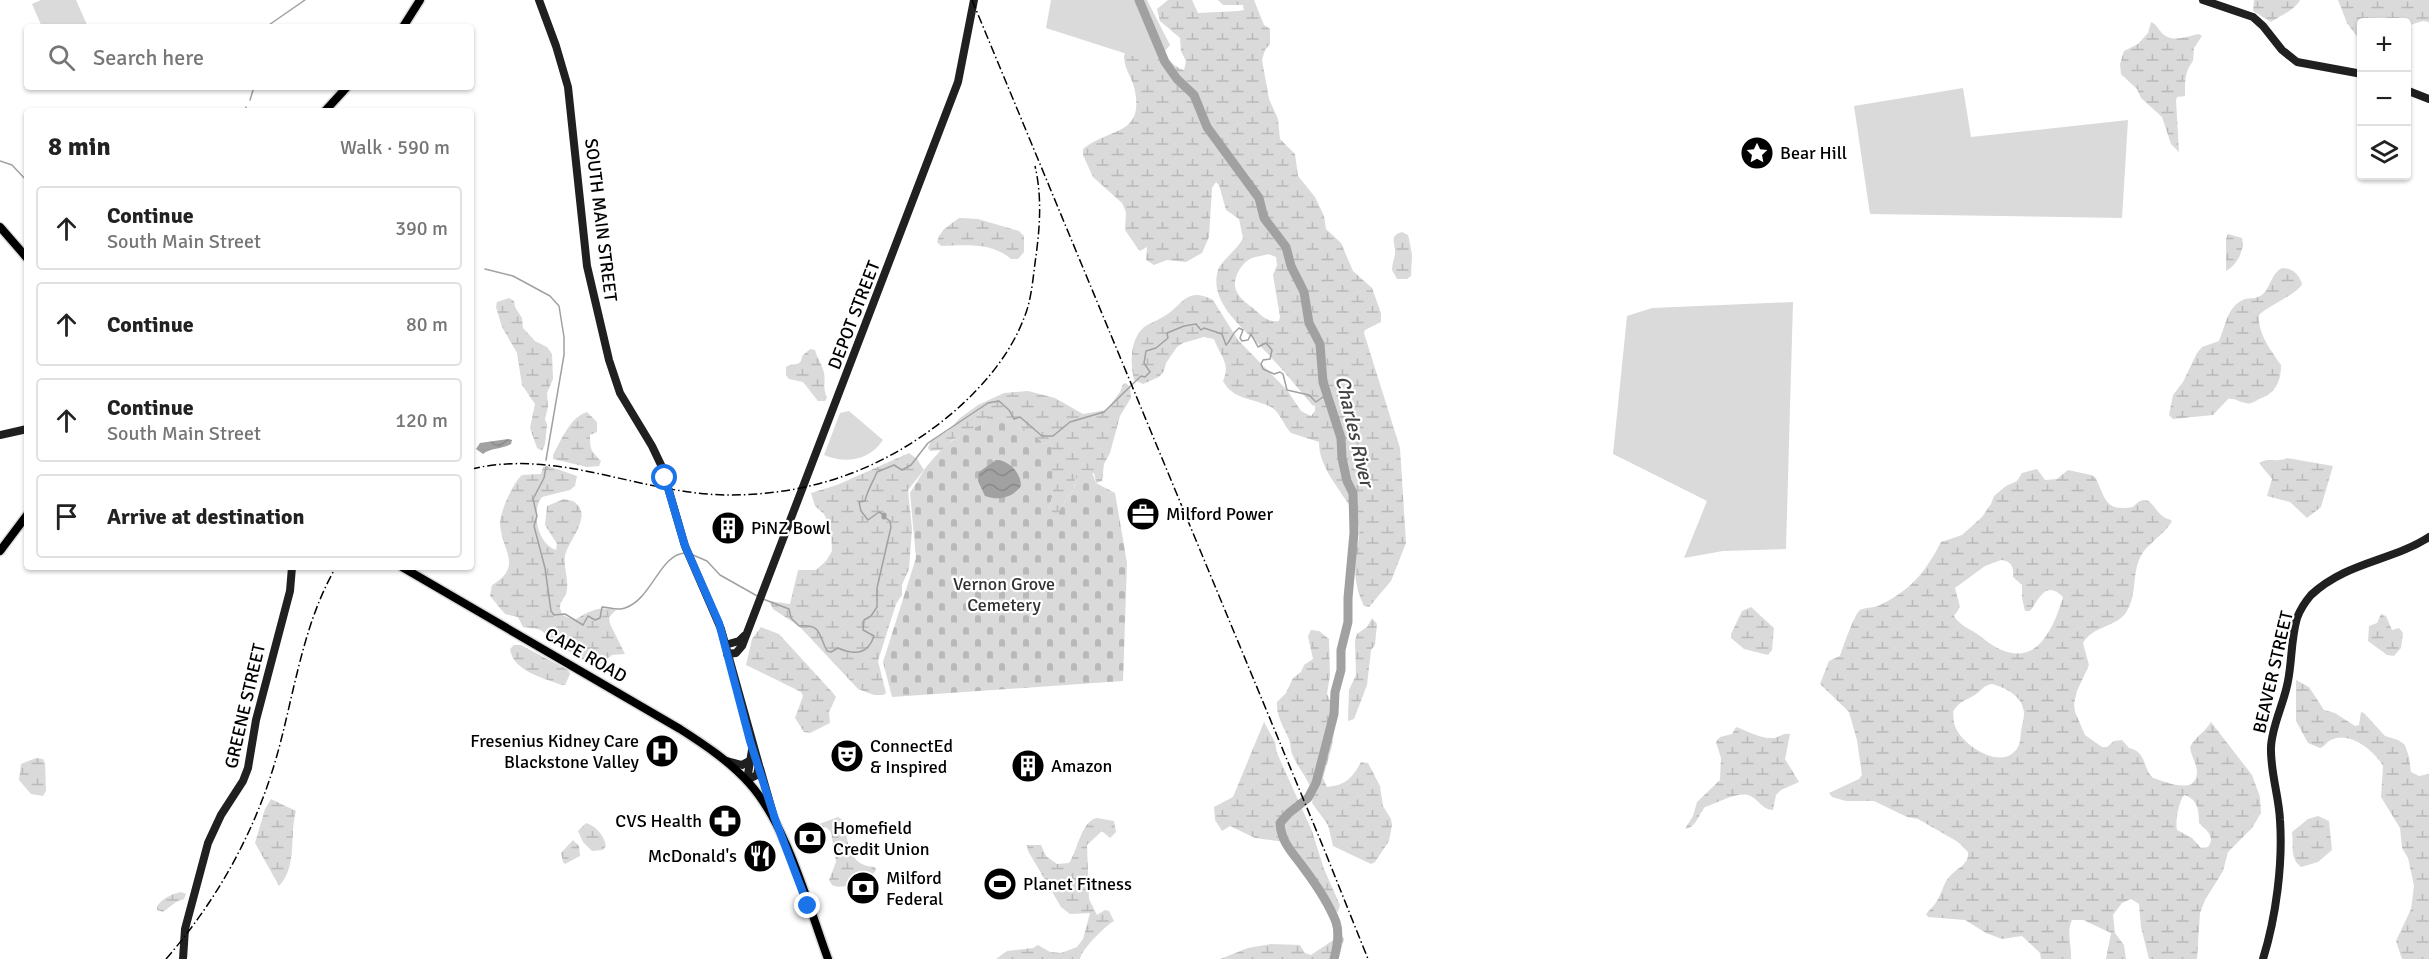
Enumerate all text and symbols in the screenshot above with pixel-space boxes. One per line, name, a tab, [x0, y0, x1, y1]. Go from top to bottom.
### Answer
map controls	[2357, 18, 2411, 180]
button: +	[2357, 18, 2411, 72]
search box	[24, 24, 474, 90]
icon: search	[45, 41, 78, 74]
text: Search here	[93, 44, 204, 71]
button: −	[2357, 72, 2411, 126]
button: layers	[2357, 126, 2411, 180]
text: 8 min	[48, 131, 111, 163]
text: Walk · 590 m	[340, 135, 450, 160]
place icon: Bear Hill	[1739, 135, 1775, 171]
street label: SOUTH MAIN STREET	[580, 137, 622, 303]
place label: Bear Hill	[1780, 142, 1847, 164]
text: Continue	[107, 202, 194, 229]
icon: ahead	[50, 212, 83, 245]
text: 390 m	[395, 216, 448, 241]
text: South Main Street	[107, 229, 261, 254]
street label: DEPOT STREET	[823, 257, 885, 372]
icon: ahead	[50, 308, 83, 341]
text: Continue	[107, 311, 194, 338]
text: 80 m	[406, 312, 448, 337]
water label: Charles River	[1330, 373, 1380, 491]
text: Continue	[107, 394, 194, 421]
icon: ahead	[50, 404, 83, 437]
text: 120 m	[395, 408, 448, 433]
text: South Main Street	[107, 421, 261, 446]
route start	[651, 464, 677, 490]
office icon: Milford Power	[1125, 496, 1161, 532]
icon: arrive	[50, 500, 83, 533]
text: Arrive at destination	[107, 503, 304, 530]
place label: Milford Power	[1166, 503, 1273, 525]
building icon: PiNZ Bowl	[710, 510, 746, 546]
place label: PiNZ Bowl	[751, 517, 831, 539]
park label: Vernon Grove Cemetery	[953, 573, 1055, 616]
street label: BEAVER STREET	[2248, 609, 2298, 735]
street label: CAPE ROAD	[541, 623, 631, 687]
street label: GREENE STREET	[220, 641, 270, 771]
place label: Fresenius Kidney Care Blackstone Valley	[470, 730, 640, 773]
hospital icon: Fresenius Kidney Care Blackstone Valley	[644, 733, 680, 769]
place label: ConnectEd & Inspired	[870, 735, 953, 778]
theatre icon: ConnectEd & Inspired	[829, 738, 865, 774]
building icon: Amazon	[1010, 748, 1046, 784]
place label: Amazon	[1051, 755, 1112, 777]
pharmacy icon: CVS Health	[707, 803, 743, 839]
place label: CVS Health	[615, 810, 702, 832]
place label: Homefield Credit Union	[833, 817, 930, 860]
bank icon: Homefield Credit Union	[792, 820, 828, 856]
restaurant icon: McDonald's	[742, 838, 778, 874]
place label: McDonald's	[648, 845, 737, 867]
sports icon: Planet Fitness	[982, 866, 1018, 902]
place label: Milford Federal	[886, 867, 943, 910]
bank icon: Milford Federal	[845, 870, 881, 906]
place label: Planet Fitness	[1023, 873, 1132, 895]
route end	[794, 892, 820, 918]

